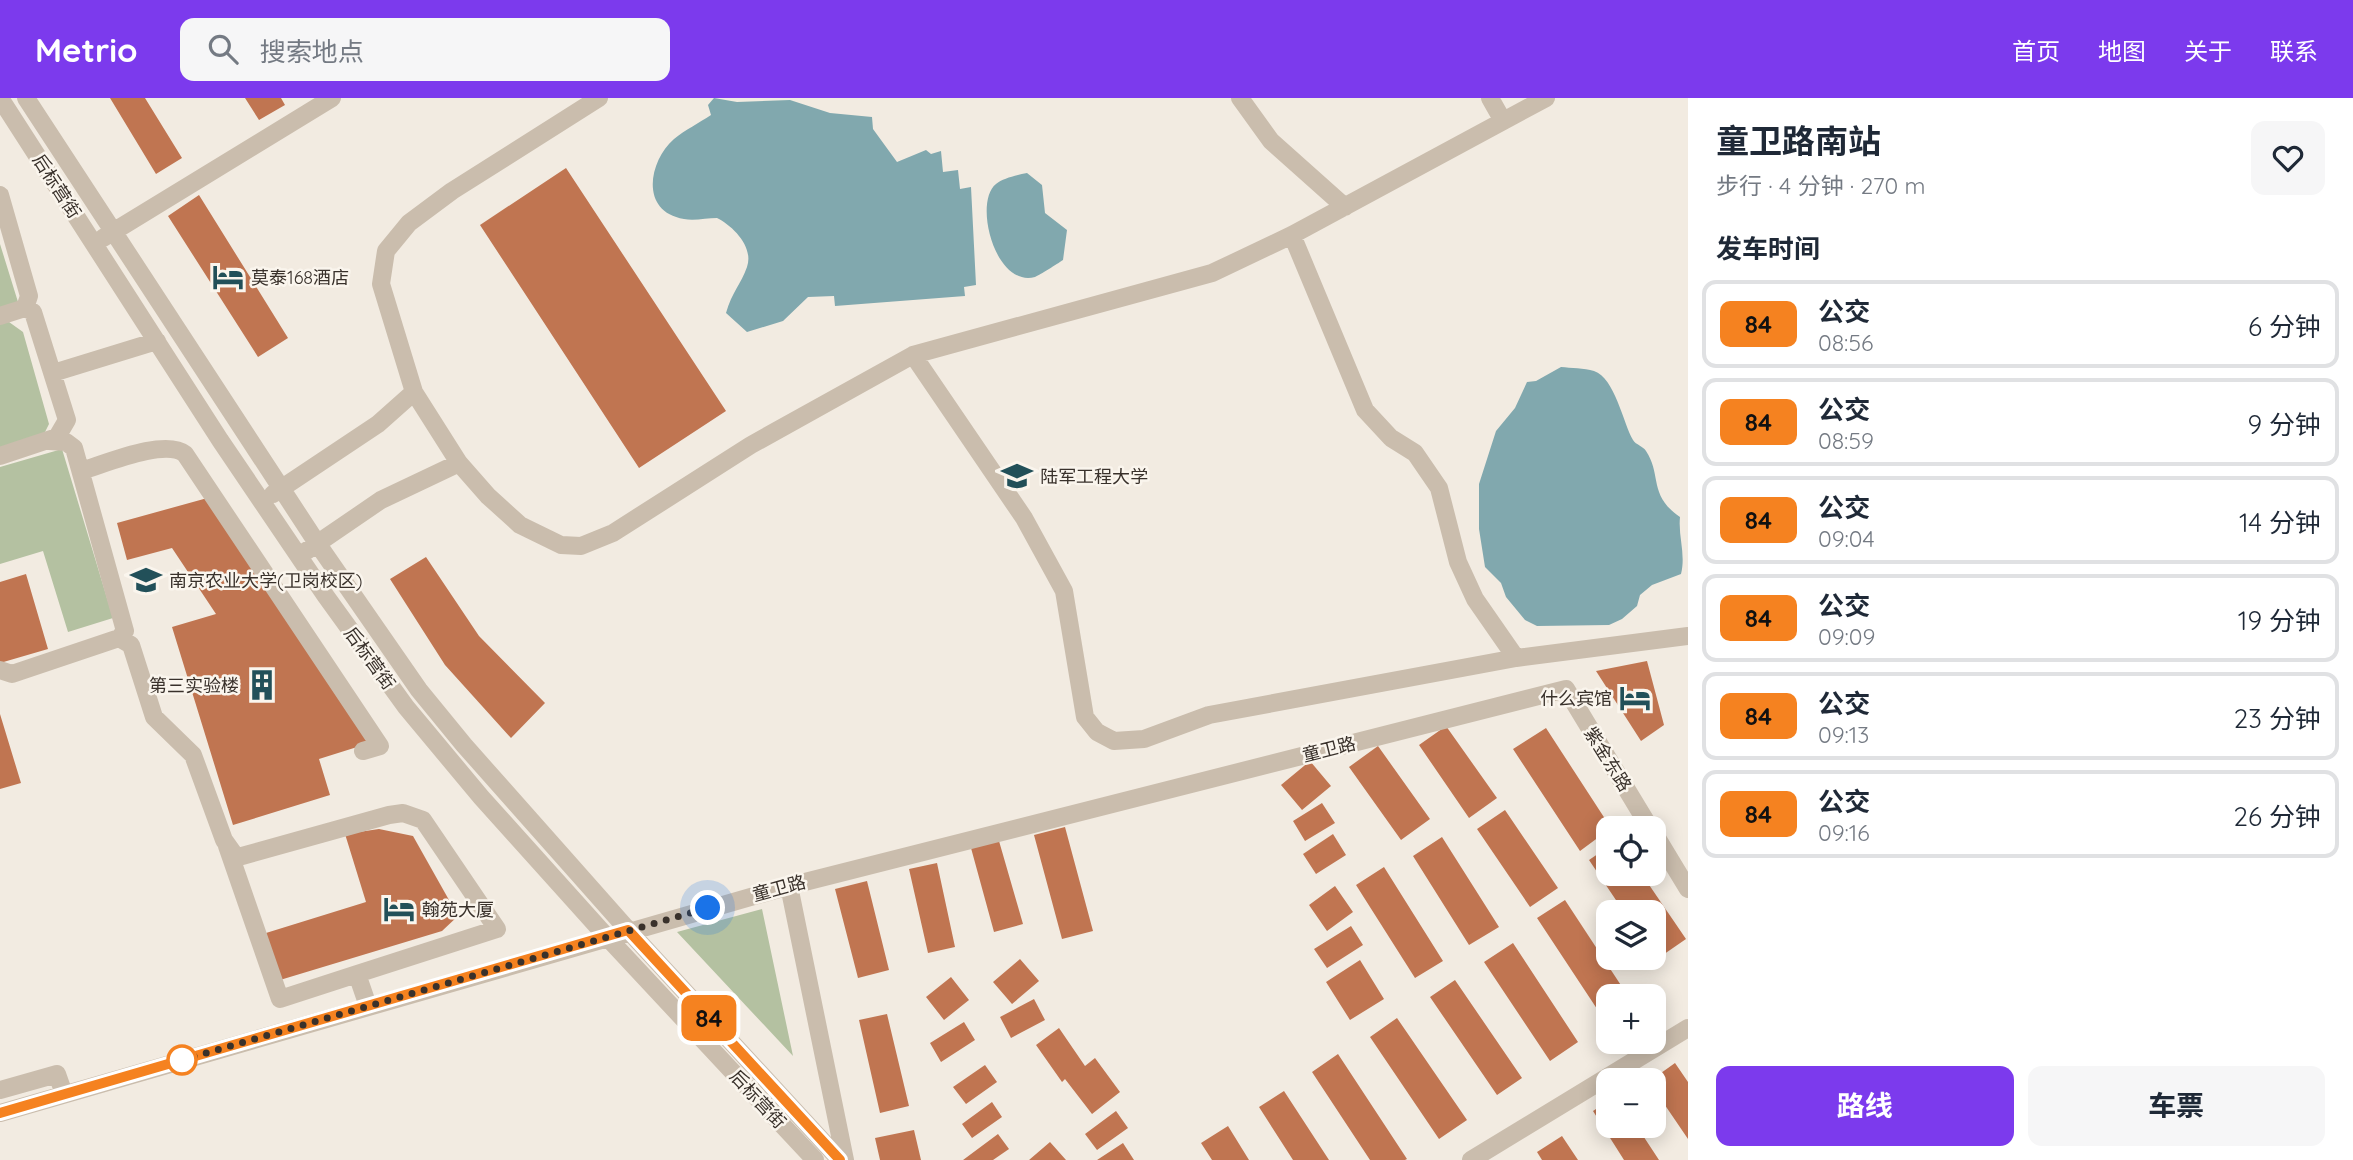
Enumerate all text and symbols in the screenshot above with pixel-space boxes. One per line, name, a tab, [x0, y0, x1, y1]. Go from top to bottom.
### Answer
search box	[180, 18, 670, 81]
text: Metrio	[35, 29, 138, 70]
icon: search	[204, 30, 242, 68]
text: 搜索地点	[260, 35, 364, 68]
text: 首页	[2012, 36, 2060, 66]
text: 地图	[2098, 36, 2146, 66]
text: 关于	[2184, 36, 2232, 66]
text: 联系	[2270, 36, 2318, 66]
text: 童卫路南站	[1716, 120, 1881, 161]
button: heart	[2251, 121, 2325, 195]
street label: 后标营街	[28, 150, 86, 222]
text: 步行 · 4 分钟 · 270 m	[1716, 171, 1926, 200]
text: 发车时间	[1716, 232, 1820, 265]
hotel icon: 莫泰168酒店	[211, 260, 245, 294]
place label: 莫泰168酒店	[251, 266, 349, 289]
text: 公交	[1818, 295, 1870, 328]
text: 84	[1745, 309, 1772, 339]
text: 6 分钟	[2248, 310, 2321, 343]
text: 08:56	[1818, 328, 1873, 357]
text: 公交	[1818, 393, 1870, 426]
text: 84	[1745, 407, 1772, 437]
text: 9 分钟	[2247, 408, 2321, 441]
text: 08:59	[1818, 426, 1874, 455]
school or university icon: 陆军工程大学	[1000, 459, 1034, 493]
place label: 陆军工程大学	[1040, 465, 1148, 488]
text: 公交	[1818, 491, 1870, 524]
text: 84	[1745, 505, 1772, 535]
text: 14 分钟	[2239, 506, 2321, 539]
text: 09:04	[1818, 524, 1875, 553]
school or university icon: 南京农业大学(卫岗校区)	[129, 563, 163, 597]
place label: 南京农业大学(卫岗校区)	[169, 569, 362, 592]
text: 公交	[1818, 589, 1870, 622]
text: 84	[1745, 603, 1772, 633]
text: 19 分钟	[2238, 604, 2321, 637]
street label: 后标营街	[340, 622, 400, 694]
text: 09:09	[1818, 622, 1875, 651]
building icon: 第三实验楼	[245, 668, 279, 702]
place label: 第三实验楼	[149, 674, 239, 697]
hotel icon: 什么宾馆	[1618, 681, 1652, 715]
place label: 什么宾馆	[1540, 687, 1612, 710]
text: 公交	[1818, 687, 1870, 720]
text: 84	[1745, 701, 1772, 731]
text: 23 分钟	[2234, 702, 2321, 735]
text: 09:13	[1818, 720, 1869, 749]
street label: 紫金东路	[1579, 722, 1637, 796]
street label: 童卫路	[1300, 731, 1358, 767]
text: 公交	[1818, 785, 1870, 818]
text: 84	[1745, 799, 1772, 829]
text: 26 分钟	[2234, 800, 2321, 833]
map controls	[1596, 816, 1666, 1138]
button: locate	[1596, 816, 1666, 886]
text: 09:16	[1818, 818, 1870, 847]
street label: 童卫路	[750, 870, 808, 906]
your location	[690, 890, 725, 925]
hotel icon: 翰苑大厦	[382, 892, 416, 926]
place label: 翰苑大厦	[422, 898, 494, 921]
button: layers	[1596, 900, 1666, 970]
button: +	[1596, 984, 1666, 1054]
line badge: 84	[678, 995, 740, 1041]
text: 84	[695, 1003, 723, 1033]
unlabelled marker	[167, 1045, 197, 1075]
street label: 后标营街	[725, 1065, 791, 1133]
button: 路线	[1716, 1066, 2014, 1146]
button: 车票	[2028, 1066, 2325, 1146]
button: −	[1596, 1068, 1666, 1138]

